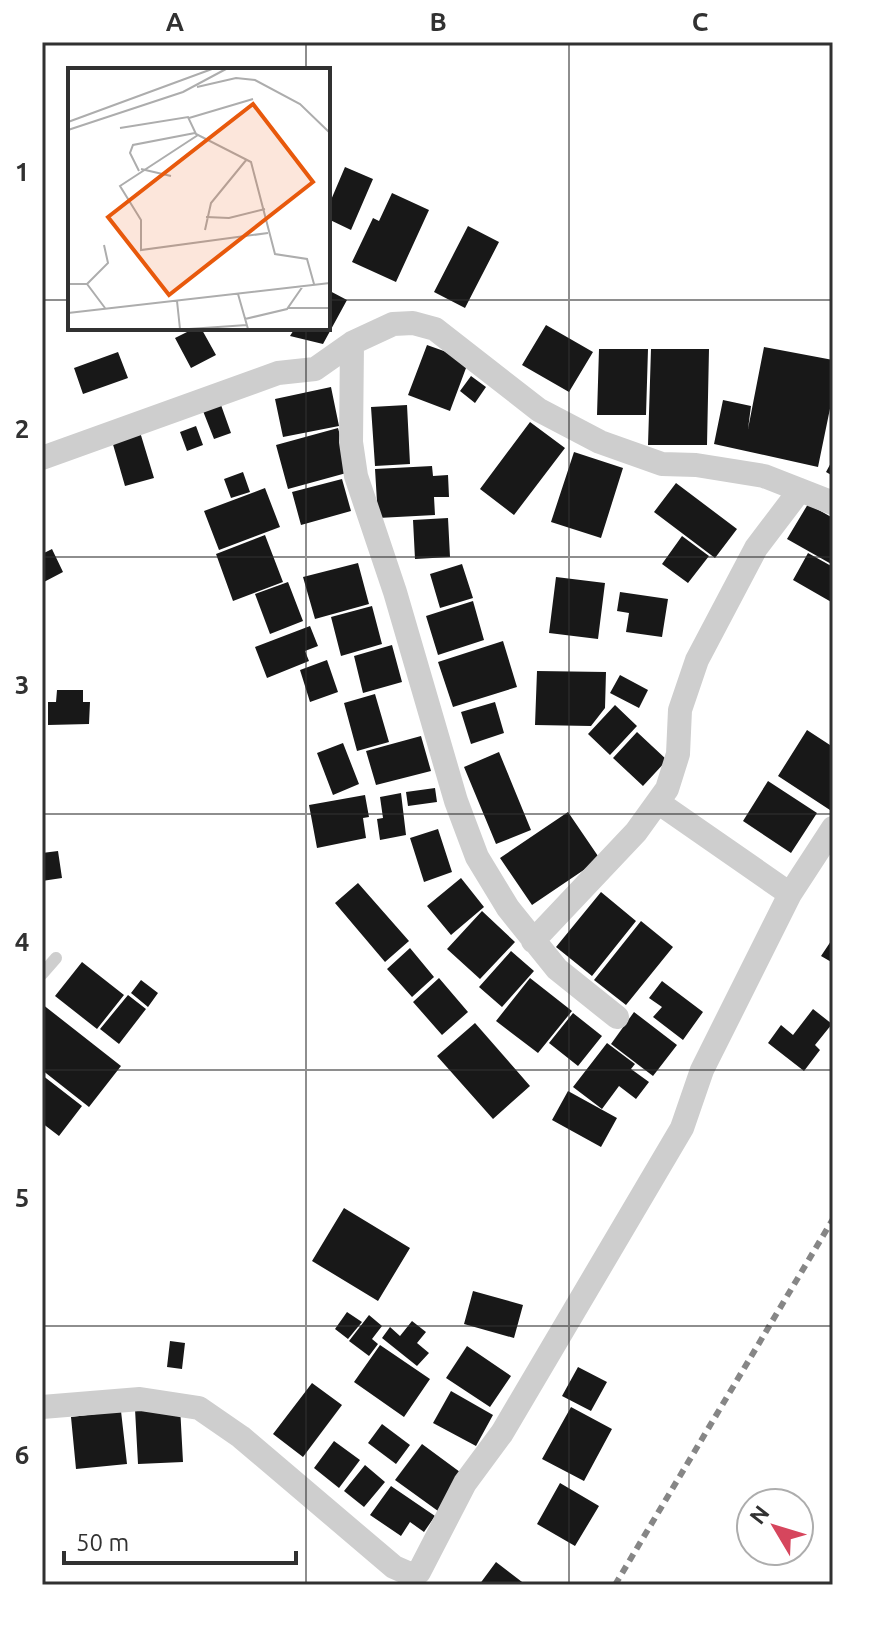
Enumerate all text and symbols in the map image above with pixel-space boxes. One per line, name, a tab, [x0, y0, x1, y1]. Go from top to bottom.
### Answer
text: A	[166, 7, 185, 36]
text: B	[429, 7, 447, 36]
text: C	[692, 7, 709, 36]
inset map	[68, 68, 330, 330]
text: 1	[15, 157, 29, 186]
text: 2	[15, 414, 29, 443]
text: 3	[15, 670, 29, 699]
text: 4	[15, 927, 29, 956]
text: 5	[15, 1183, 29, 1212]
text: 6	[15, 1440, 29, 1469]
north arrow	[735, 1487, 815, 1567]
text: N	[744, 1500, 774, 1529]
scale bar	[64, 1515, 296, 1565]
text: 50 m	[76, 1529, 129, 1556]

